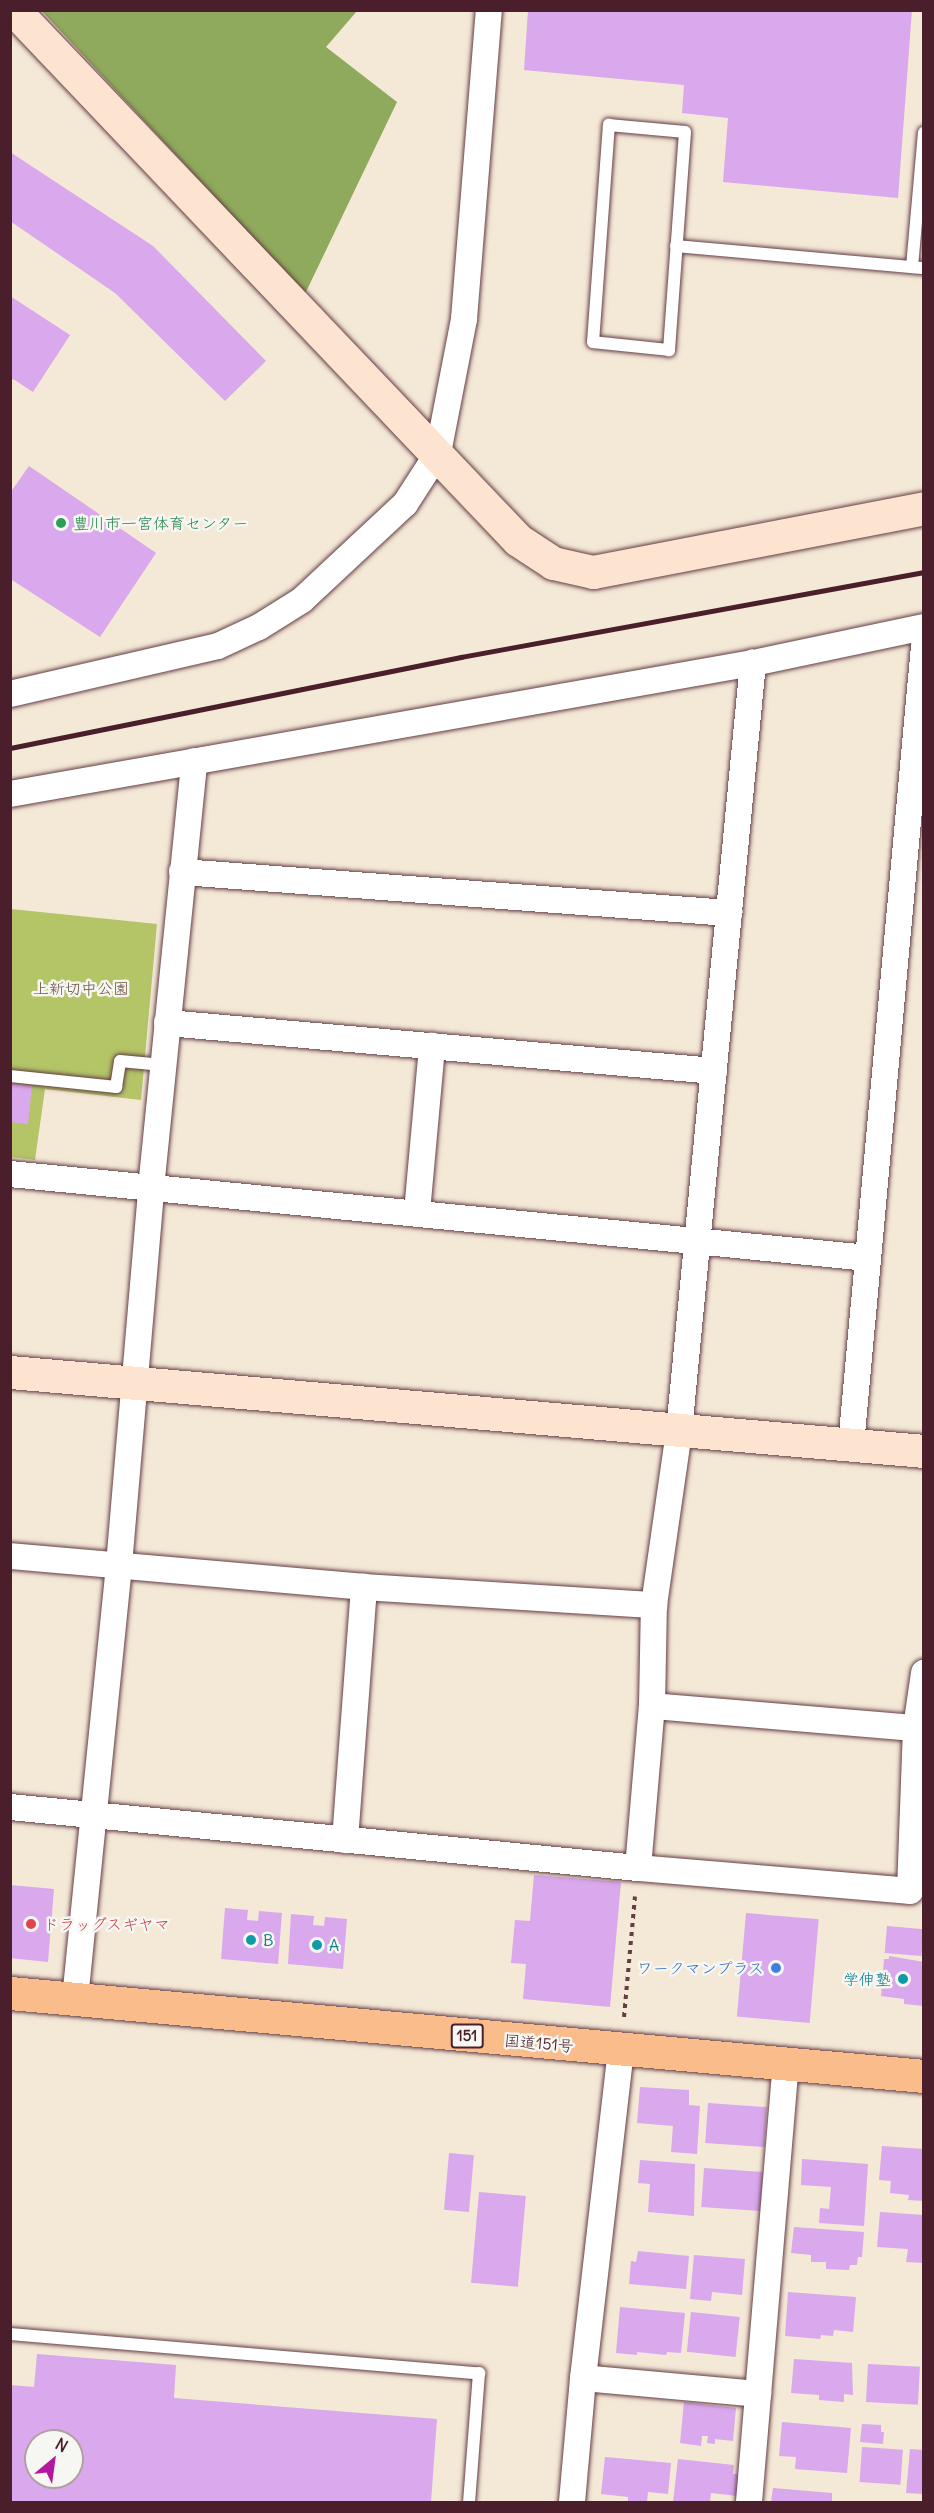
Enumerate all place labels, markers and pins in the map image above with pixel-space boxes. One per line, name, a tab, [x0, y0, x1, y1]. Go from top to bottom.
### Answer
place label: 豊川市一宮体育センター	[73, 513, 249, 533]
marker: 豊川市一宮体育センター	[54, 516, 68, 530]
place label: ドラッグスギヤマ	[43, 1914, 171, 1934]
marker: ドラッグスギヤマ	[24, 1917, 38, 1931]
place label: B	[263, 1930, 273, 1950]
marker: B	[244, 1933, 258, 1947]
place label: A	[329, 1935, 339, 1955]
marker: A	[310, 1938, 324, 1952]
place label: ワークマンプラス	[636, 1958, 764, 1978]
marker: ワークマンプラス	[769, 1961, 783, 1975]
place label: 学伸塾	[843, 1969, 891, 1989]
marker: 学伸塾	[896, 1972, 910, 1986]

